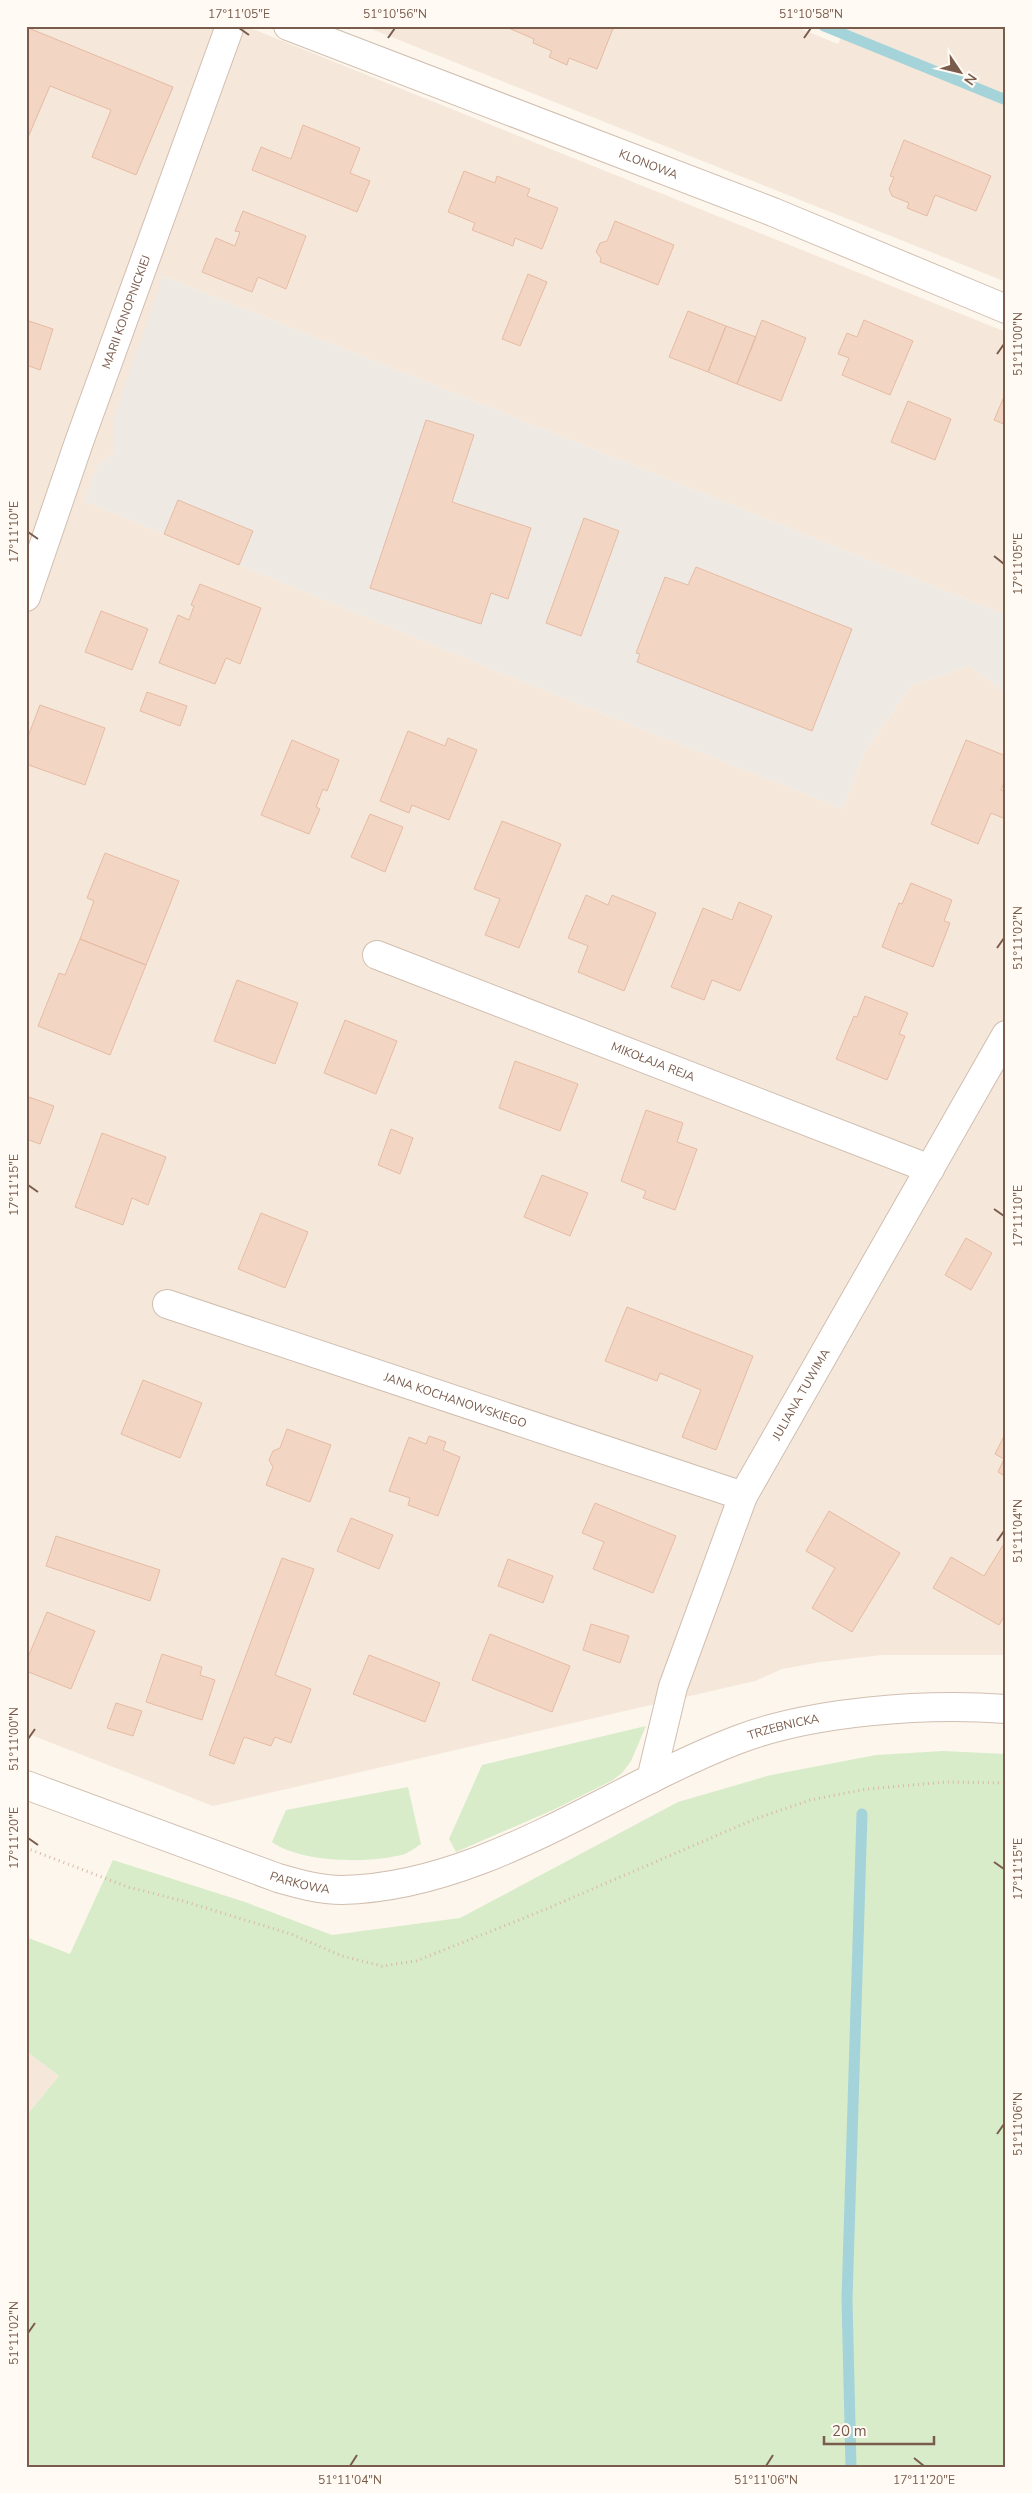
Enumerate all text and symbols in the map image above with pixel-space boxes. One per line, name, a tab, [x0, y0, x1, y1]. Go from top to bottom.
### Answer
text: 17°11'05"E	[208, 6, 270, 22]
text: 51°10'56"N	[363, 6, 427, 22]
text: 51°10'58"N	[779, 6, 843, 22]
north arrow	[934, 48, 984, 98]
text: N	[959, 69, 981, 89]
street label: KLONOWA	[617, 146, 680, 183]
street label: MARII KONOPNICKIEJ	[98, 253, 154, 371]
text: 51°11'00"N	[1010, 312, 1026, 376]
text: 17°11'10"E	[6, 501, 22, 563]
text: 17°11'05"E	[1010, 533, 1026, 595]
text: 51°11'02"N	[1010, 906, 1026, 970]
street label: MIKOŁAJA REJA	[609, 1038, 697, 1085]
text: 17°11'15"E	[6, 1154, 22, 1216]
text: 17°11'10"E	[1010, 1185, 1026, 1247]
street label: JULIANA TUWIMA	[768, 1345, 834, 1444]
street label: JANA KOCHANOWSKIEGO	[381, 1369, 529, 1431]
text: 51°11'04"N	[1010, 1499, 1026, 1563]
text: 51°11'00"N	[6, 1707, 22, 1771]
street label: TRZEBNICKA	[745, 1710, 821, 1744]
text: 17°11'20"E	[6, 1807, 22, 1869]
text: 17°11'15"E	[1010, 1838, 1026, 1900]
street label: PARKOWA	[268, 1868, 331, 1897]
text: 51°11'06"N	[1010, 2092, 1026, 2156]
text: 51°11'02"N	[6, 2301, 22, 2365]
scale bar	[824, 2413, 934, 2445]
text: 20 m	[832, 2421, 867, 2441]
text: 51°11'04"N	[318, 2472, 382, 2488]
text: 51°11'06"N	[734, 2472, 798, 2488]
text: 17°11'20"E	[893, 2472, 955, 2488]

